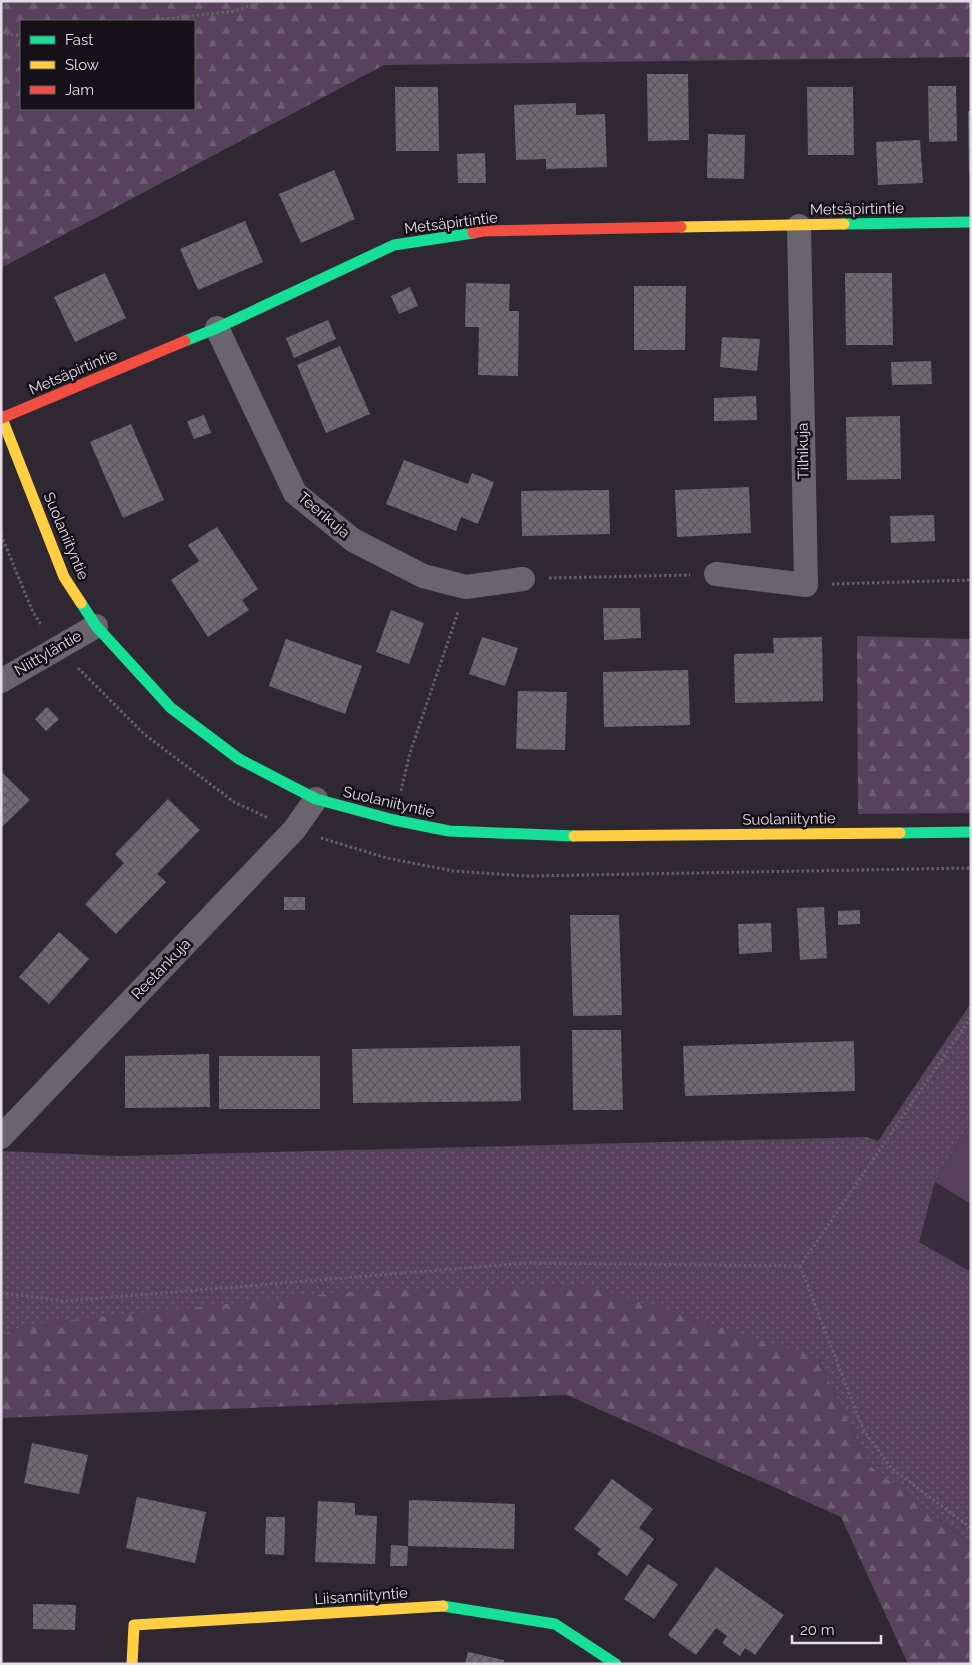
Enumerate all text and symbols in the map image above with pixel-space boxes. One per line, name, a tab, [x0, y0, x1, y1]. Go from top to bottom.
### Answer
legend	[20, 20, 195, 110]
text: Fast	[65, 31, 93, 49]
text: Slow	[65, 56, 99, 74]
text: Jam	[65, 81, 94, 99]
street label: Metsäpirtintie	[810, 199, 904, 219]
street label: Metsäpirtintie	[403, 208, 499, 238]
street label: Metsäpirtintie	[26, 345, 120, 399]
street label: Tilhikuja	[794, 422, 812, 480]
street label: Teerikuja	[294, 488, 354, 542]
street label: Suolaniityntie	[39, 489, 93, 583]
street label: Niittyläntie	[11, 627, 85, 679]
street label: Suolaniityntie	[341, 783, 437, 821]
street label: Suolaniityntie	[742, 809, 836, 829]
street label: Reetankuja	[128, 935, 194, 1003]
street label: Liisanniityntie	[314, 1584, 409, 1608]
scale bar	[792, 1612, 881, 1644]
text: 20 m	[800, 1621, 835, 1639]

